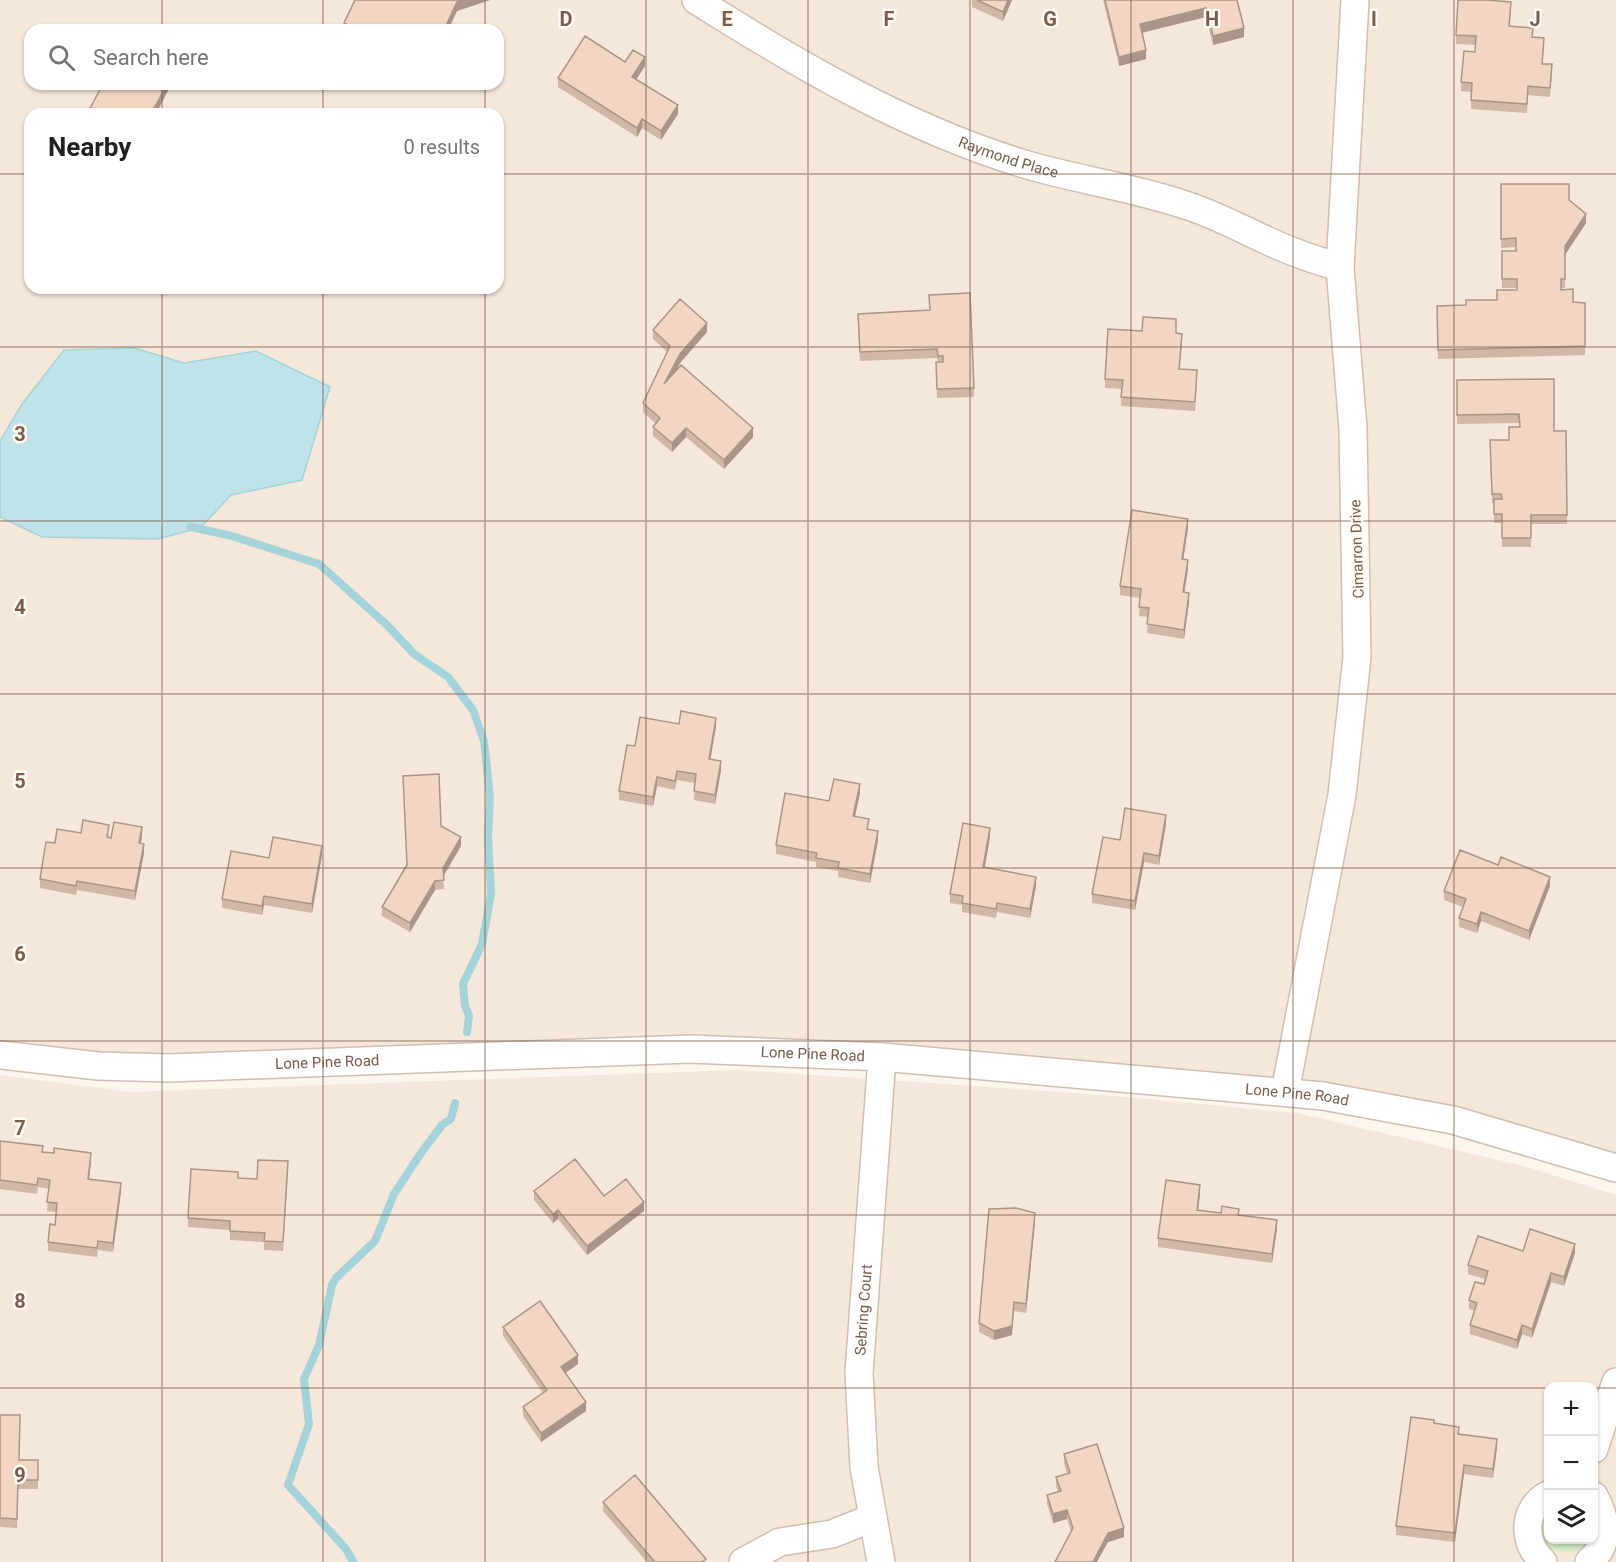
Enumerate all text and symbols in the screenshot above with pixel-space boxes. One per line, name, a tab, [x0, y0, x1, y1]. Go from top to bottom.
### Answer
text: D	[560, 7, 573, 31]
text: E	[721, 7, 733, 31]
text: F	[884, 7, 895, 31]
text: G	[1043, 7, 1057, 31]
text: H	[1205, 7, 1219, 31]
text: I	[1371, 7, 1377, 31]
text: J	[1529, 7, 1541, 31]
search box	[24, 24, 504, 90]
icon: search	[45, 41, 78, 74]
text: Search here	[93, 45, 209, 70]
text: Nearby	[48, 132, 131, 162]
street label: Raymond Place	[956, 133, 1060, 182]
text: 0 results	[404, 135, 480, 159]
text: 3	[14, 422, 26, 446]
street label: Cimarron Drive	[1346, 499, 1368, 599]
text: 4	[14, 595, 26, 619]
text: 5	[14, 769, 26, 793]
text: 6	[14, 942, 26, 966]
street label: Lone Pine Road	[760, 1043, 865, 1065]
street label: Lone Pine Road	[275, 1051, 380, 1073]
street label: Lone Pine Road	[1245, 1080, 1350, 1110]
text: 7	[14, 1116, 26, 1140]
street label: Sebring Court	[851, 1263, 876, 1356]
text: 8	[14, 1289, 26, 1313]
map controls	[1544, 1382, 1598, 1544]
button: +	[1544, 1382, 1598, 1436]
button: −	[1544, 1436, 1598, 1490]
text: 9	[14, 1463, 26, 1487]
button: layers	[1544, 1490, 1598, 1544]

